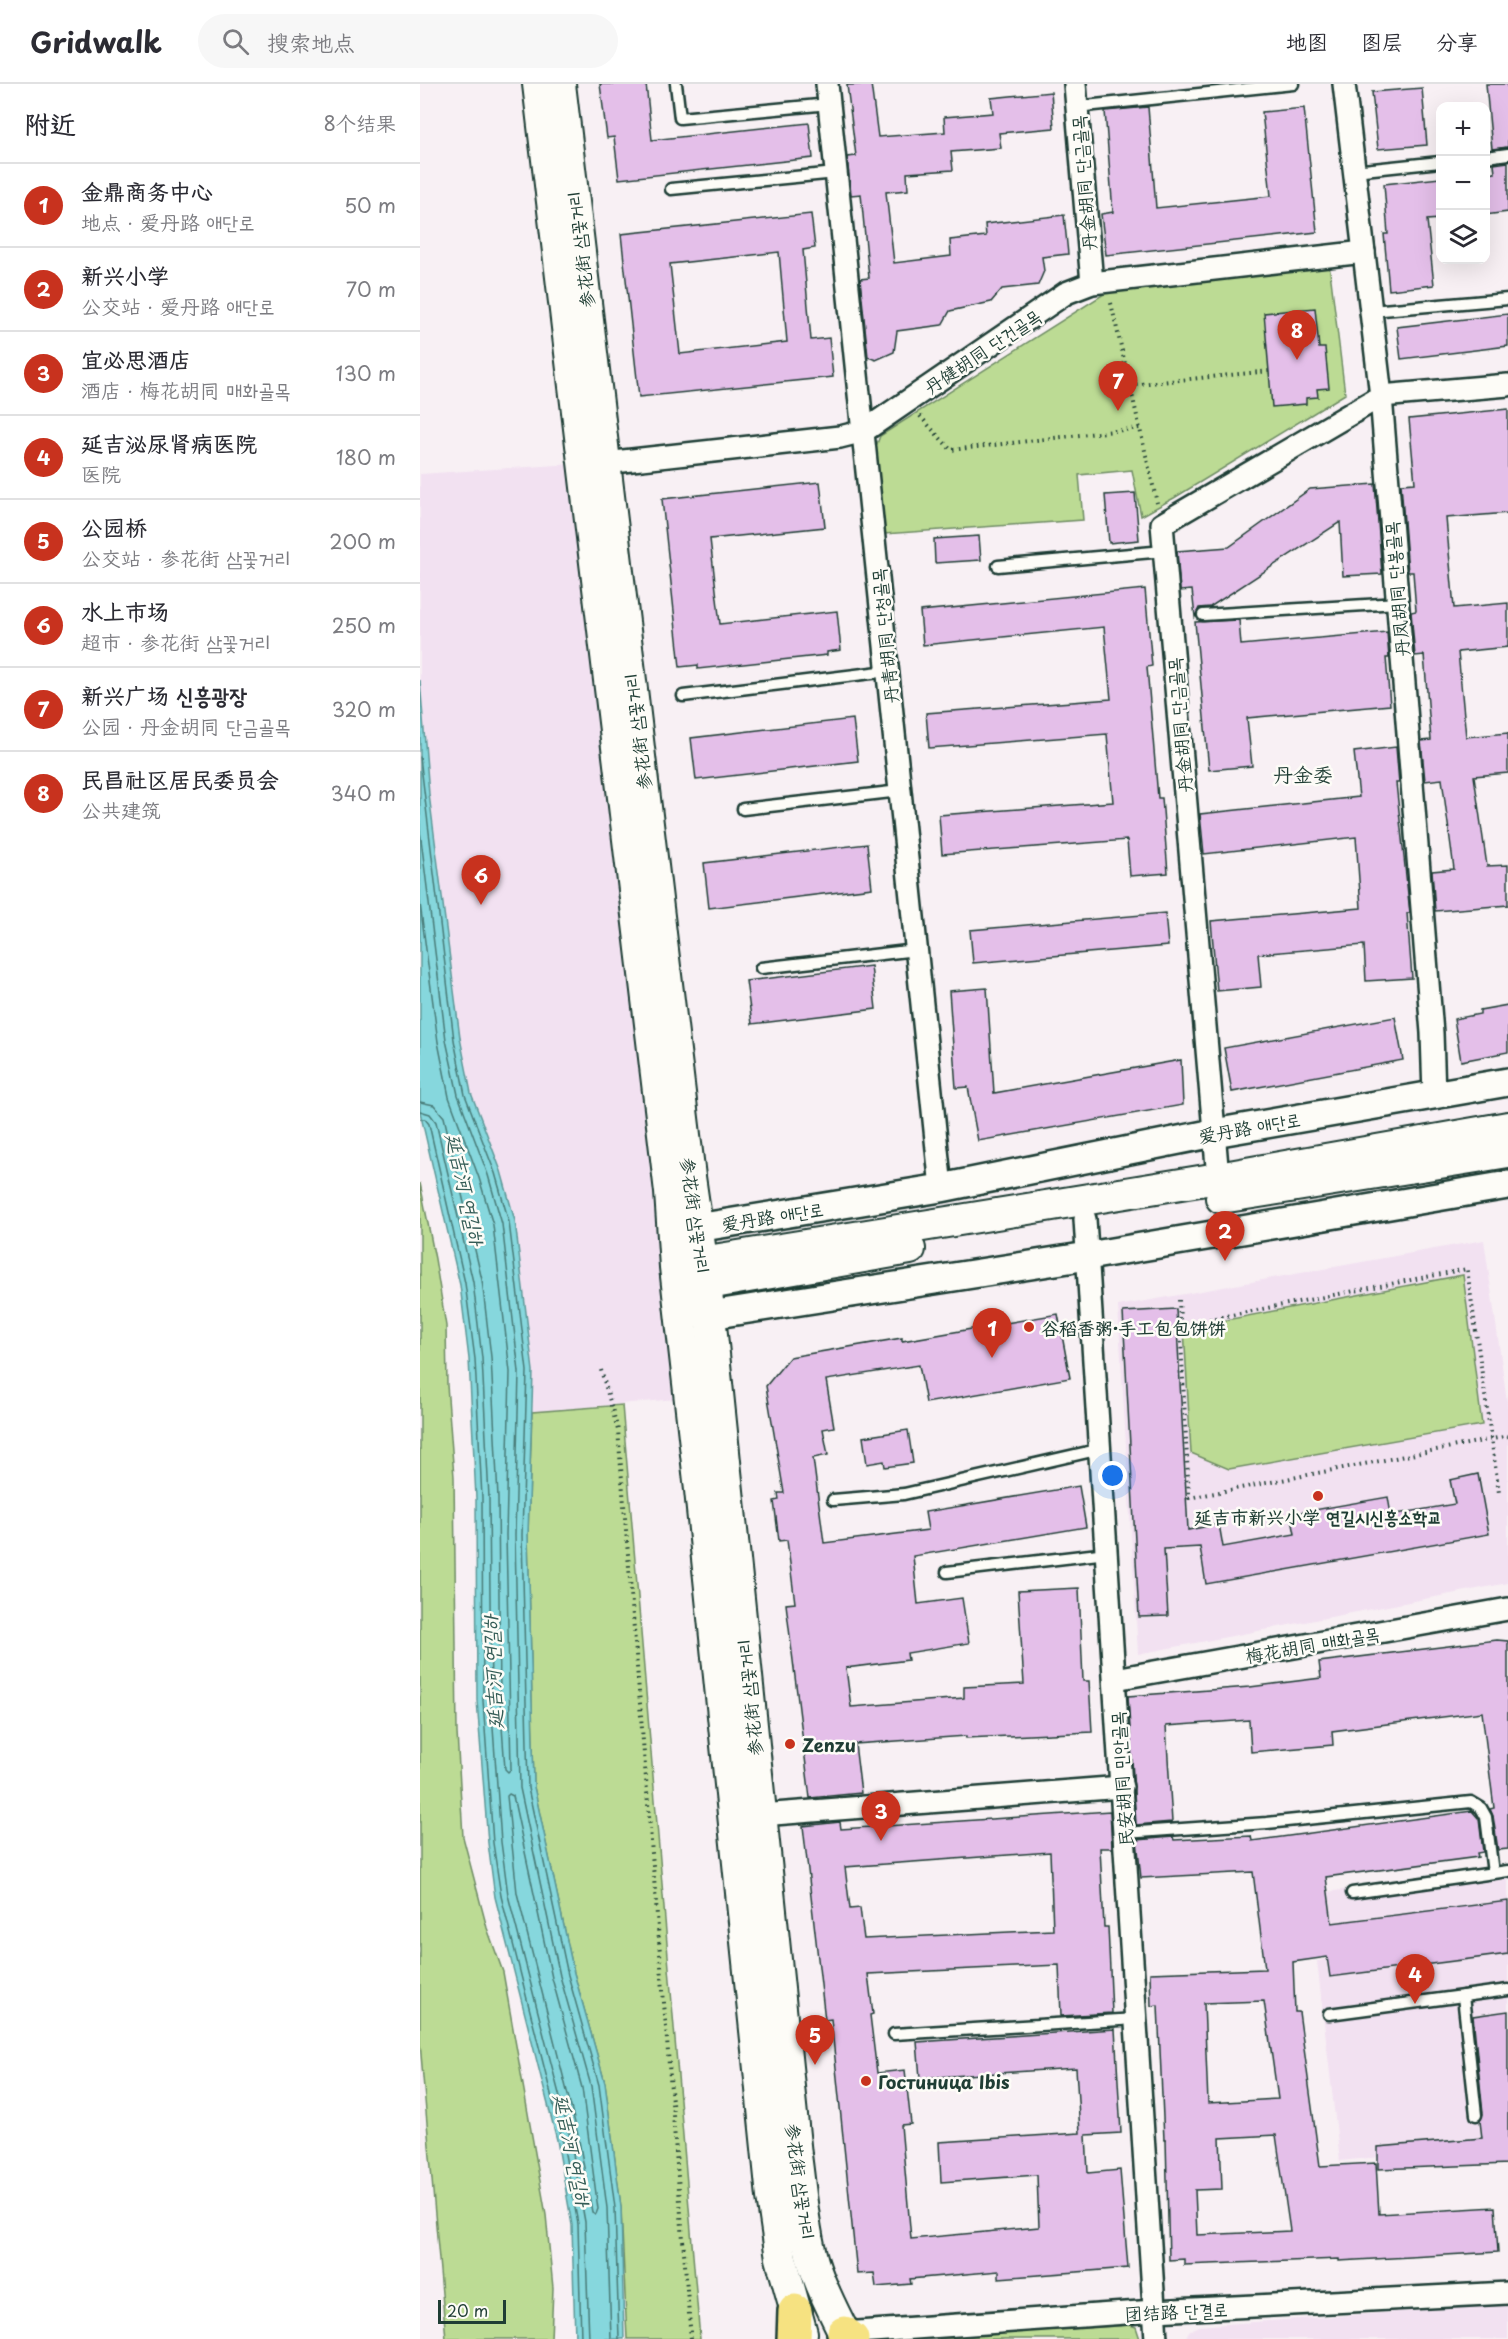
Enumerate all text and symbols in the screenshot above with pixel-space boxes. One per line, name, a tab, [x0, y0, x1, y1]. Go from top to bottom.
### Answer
search box	[198, 14, 618, 68]
text: Gridwalk	[30, 20, 162, 63]
icon: search	[219, 25, 252, 58]
text: 搜索地点	[267, 25, 355, 58]
text: 地图	[1286, 25, 1328, 57]
text: 图层	[1361, 25, 1403, 57]
text: 分享	[1436, 25, 1478, 57]
map controls	[1436, 102, 1490, 264]
button: +	[1436, 102, 1490, 156]
text: 附近	[24, 104, 76, 143]
text: 8个结果	[324, 108, 396, 138]
street label: 丹金胡同 단금골목	[1064, 114, 1102, 252]
button: −	[1436, 156, 1490, 210]
text: 金鼎商务中心	[81, 174, 213, 207]
text: 1	[39, 190, 48, 220]
text: 50 m	[344, 190, 396, 220]
street label: 参花街 삼꽃거리	[559, 190, 601, 310]
text: 地点 · 爱丹路 애단로	[81, 207, 255, 237]
button: layers	[1436, 210, 1490, 264]
text: 新兴小学	[81, 258, 169, 291]
text: 2	[36, 274, 51, 304]
text: 70 m	[346, 274, 396, 304]
text: 公交站 · 爱丹路 애단로	[81, 291, 275, 321]
street label: 丹健胡同 단건골목	[918, 302, 1046, 400]
pin: 8	[1278, 310, 1316, 360]
text: 宜必思酒店	[81, 342, 191, 375]
text: 3	[37, 358, 50, 388]
text: 130 m	[336, 358, 396, 388]
pin: 7	[1098, 362, 1138, 411]
text: 酒店 · 梅花胡同 매화골목	[81, 375, 291, 405]
text: 延吉泌尿肾病医院	[81, 426, 257, 459]
text: 4	[37, 442, 50, 472]
text: 180 m	[336, 442, 396, 472]
text: 医院	[81, 459, 121, 489]
text: 公园桥	[81, 510, 147, 543]
street label: 丹凤胡同 단봉골목	[1377, 520, 1415, 658]
text: 5	[37, 526, 50, 556]
text: 200 m	[329, 526, 396, 556]
text: 公交站 · 参花街 삼꽃거리	[81, 543, 291, 573]
street label: 丹青胡同 단청골목	[863, 567, 905, 705]
text: 水上市场	[81, 594, 169, 627]
text: 6	[36, 610, 51, 640]
text: 250 m	[332, 610, 396, 640]
text: 超市 · 参花街 삼꽃거리	[81, 627, 271, 657]
street label: 丹金胡同 단금골목	[1160, 656, 1198, 794]
street label: 参花街 삼꽃거리	[616, 672, 658, 792]
text: 新兴广场 신흥광장	[81, 678, 247, 711]
text: 7	[38, 694, 49, 724]
text: 320 m	[332, 694, 396, 724]
text: 公园 · 丹金胡同 단금골목	[81, 711, 291, 741]
district label: 丹金委	[1273, 759, 1333, 789]
text: 民昌社区居民委员会	[81, 762, 279, 795]
text: 8	[37, 778, 50, 808]
text: 340 m	[331, 778, 396, 808]
text: 公共建筑	[81, 795, 161, 825]
pin: 6	[462, 856, 500, 905]
street label: 爱丹路 애단로	[1196, 1105, 1302, 1149]
water label: 延吉河 연길하	[438, 1130, 494, 1250]
street label: 参花街 삼꽃거리	[674, 1155, 718, 1275]
street label: 爱丹路 애단로	[719, 1195, 825, 1237]
pin: 2	[1206, 1212, 1244, 1261]
pin: 1	[972, 1308, 1012, 1358]
place label: 谷稻香粥·手工包包饼饼	[1041, 1314, 1226, 1341]
marker: 谷稻香粥·手工包包饼饼	[1022, 1320, 1036, 1334]
your location	[1098, 1461, 1127, 1490]
marker: 延吉市新兴小学 연길시신흥소학교	[1311, 1489, 1325, 1503]
place label: 延吉市新兴小学 연길시신흥소학교	[1194, 1503, 1442, 1530]
water label: 延吉河 연길하	[474, 1612, 510, 1730]
street label: 梅花胡同 매화골목	[1243, 1619, 1381, 1669]
street label: 参花街 삼꽃거리	[729, 1638, 769, 1758]
street label: 民安胡同 민안골목	[1103, 1710, 1139, 1848]
place label: Zenzu	[802, 1731, 856, 1758]
marker: Zenzu	[783, 1737, 797, 1751]
pin: 3	[862, 1792, 900, 1841]
pin: 4	[1396, 1954, 1434, 2004]
pin: 5	[796, 2016, 834, 2065]
place label: Гостиница Ibis	[878, 2068, 1010, 2095]
marker: Гостиница Ibis	[859, 2074, 873, 2088]
water label: 延吉河 연길하	[546, 2091, 600, 2211]
street label: 参花街 삼꽃거리	[779, 2121, 823, 2241]
street label: 团结路 단결로	[1124, 2295, 1228, 2327]
scale bar	[438, 2297, 506, 2324]
text: 20 m	[447, 2298, 488, 2322]

